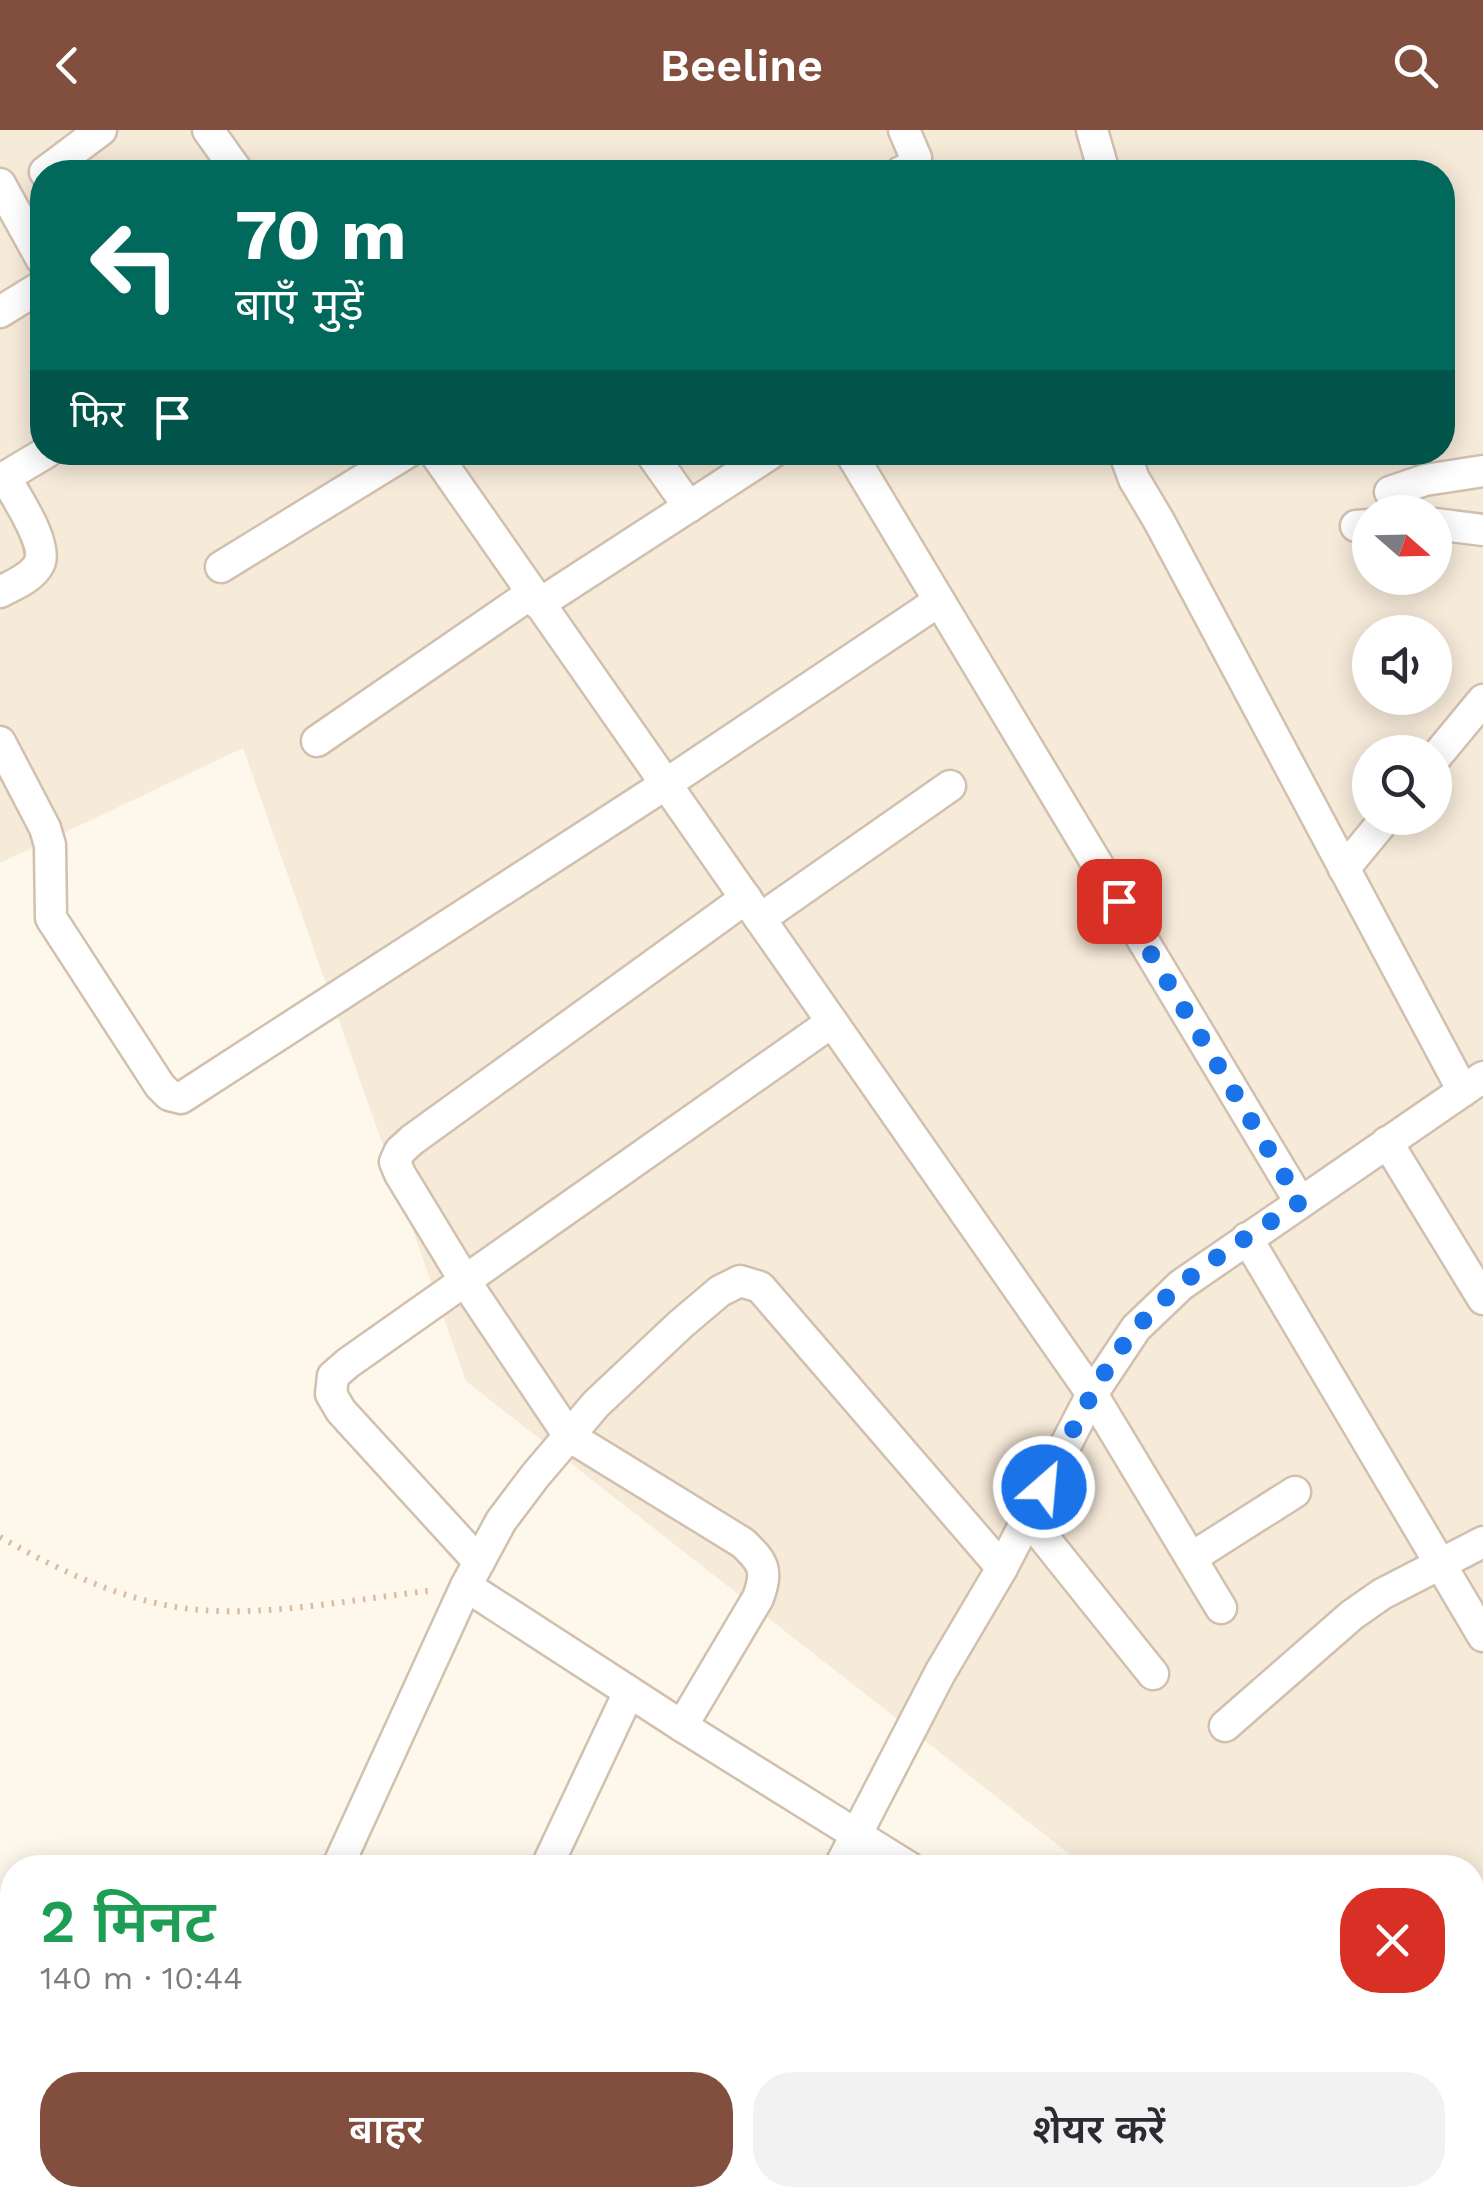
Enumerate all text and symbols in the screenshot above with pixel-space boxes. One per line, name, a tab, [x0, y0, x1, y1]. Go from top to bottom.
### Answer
icon: back	[40, 38, 95, 93]
icon: search	[1388, 38, 1443, 93]
text: Beeline	[660, 39, 823, 92]
text: 70 m	[235, 194, 407, 276]
icon: left	[70, 200, 200, 330]
text: बाएँ मुड़ें	[235, 278, 364, 331]
icon: arrive	[145, 390, 200, 445]
text: फिर	[70, 392, 125, 436]
north arrow	[1352, 495, 1452, 595]
map controls	[1352, 495, 1452, 835]
button: sound	[1352, 615, 1452, 715]
button: search	[1352, 735, 1452, 835]
pin	[1077, 859, 1162, 944]
icon: arrive	[1092, 874, 1147, 929]
position arrow	[992, 1435, 1096, 1539]
text: 2 मिनट	[40, 1886, 216, 1957]
button: close	[1340, 1888, 1445, 1993]
text: 140 m · 10:44	[40, 1959, 243, 1997]
button: बाहर	[40, 2072, 733, 2187]
button: शेयर करें	[753, 2072, 1445, 2187]

